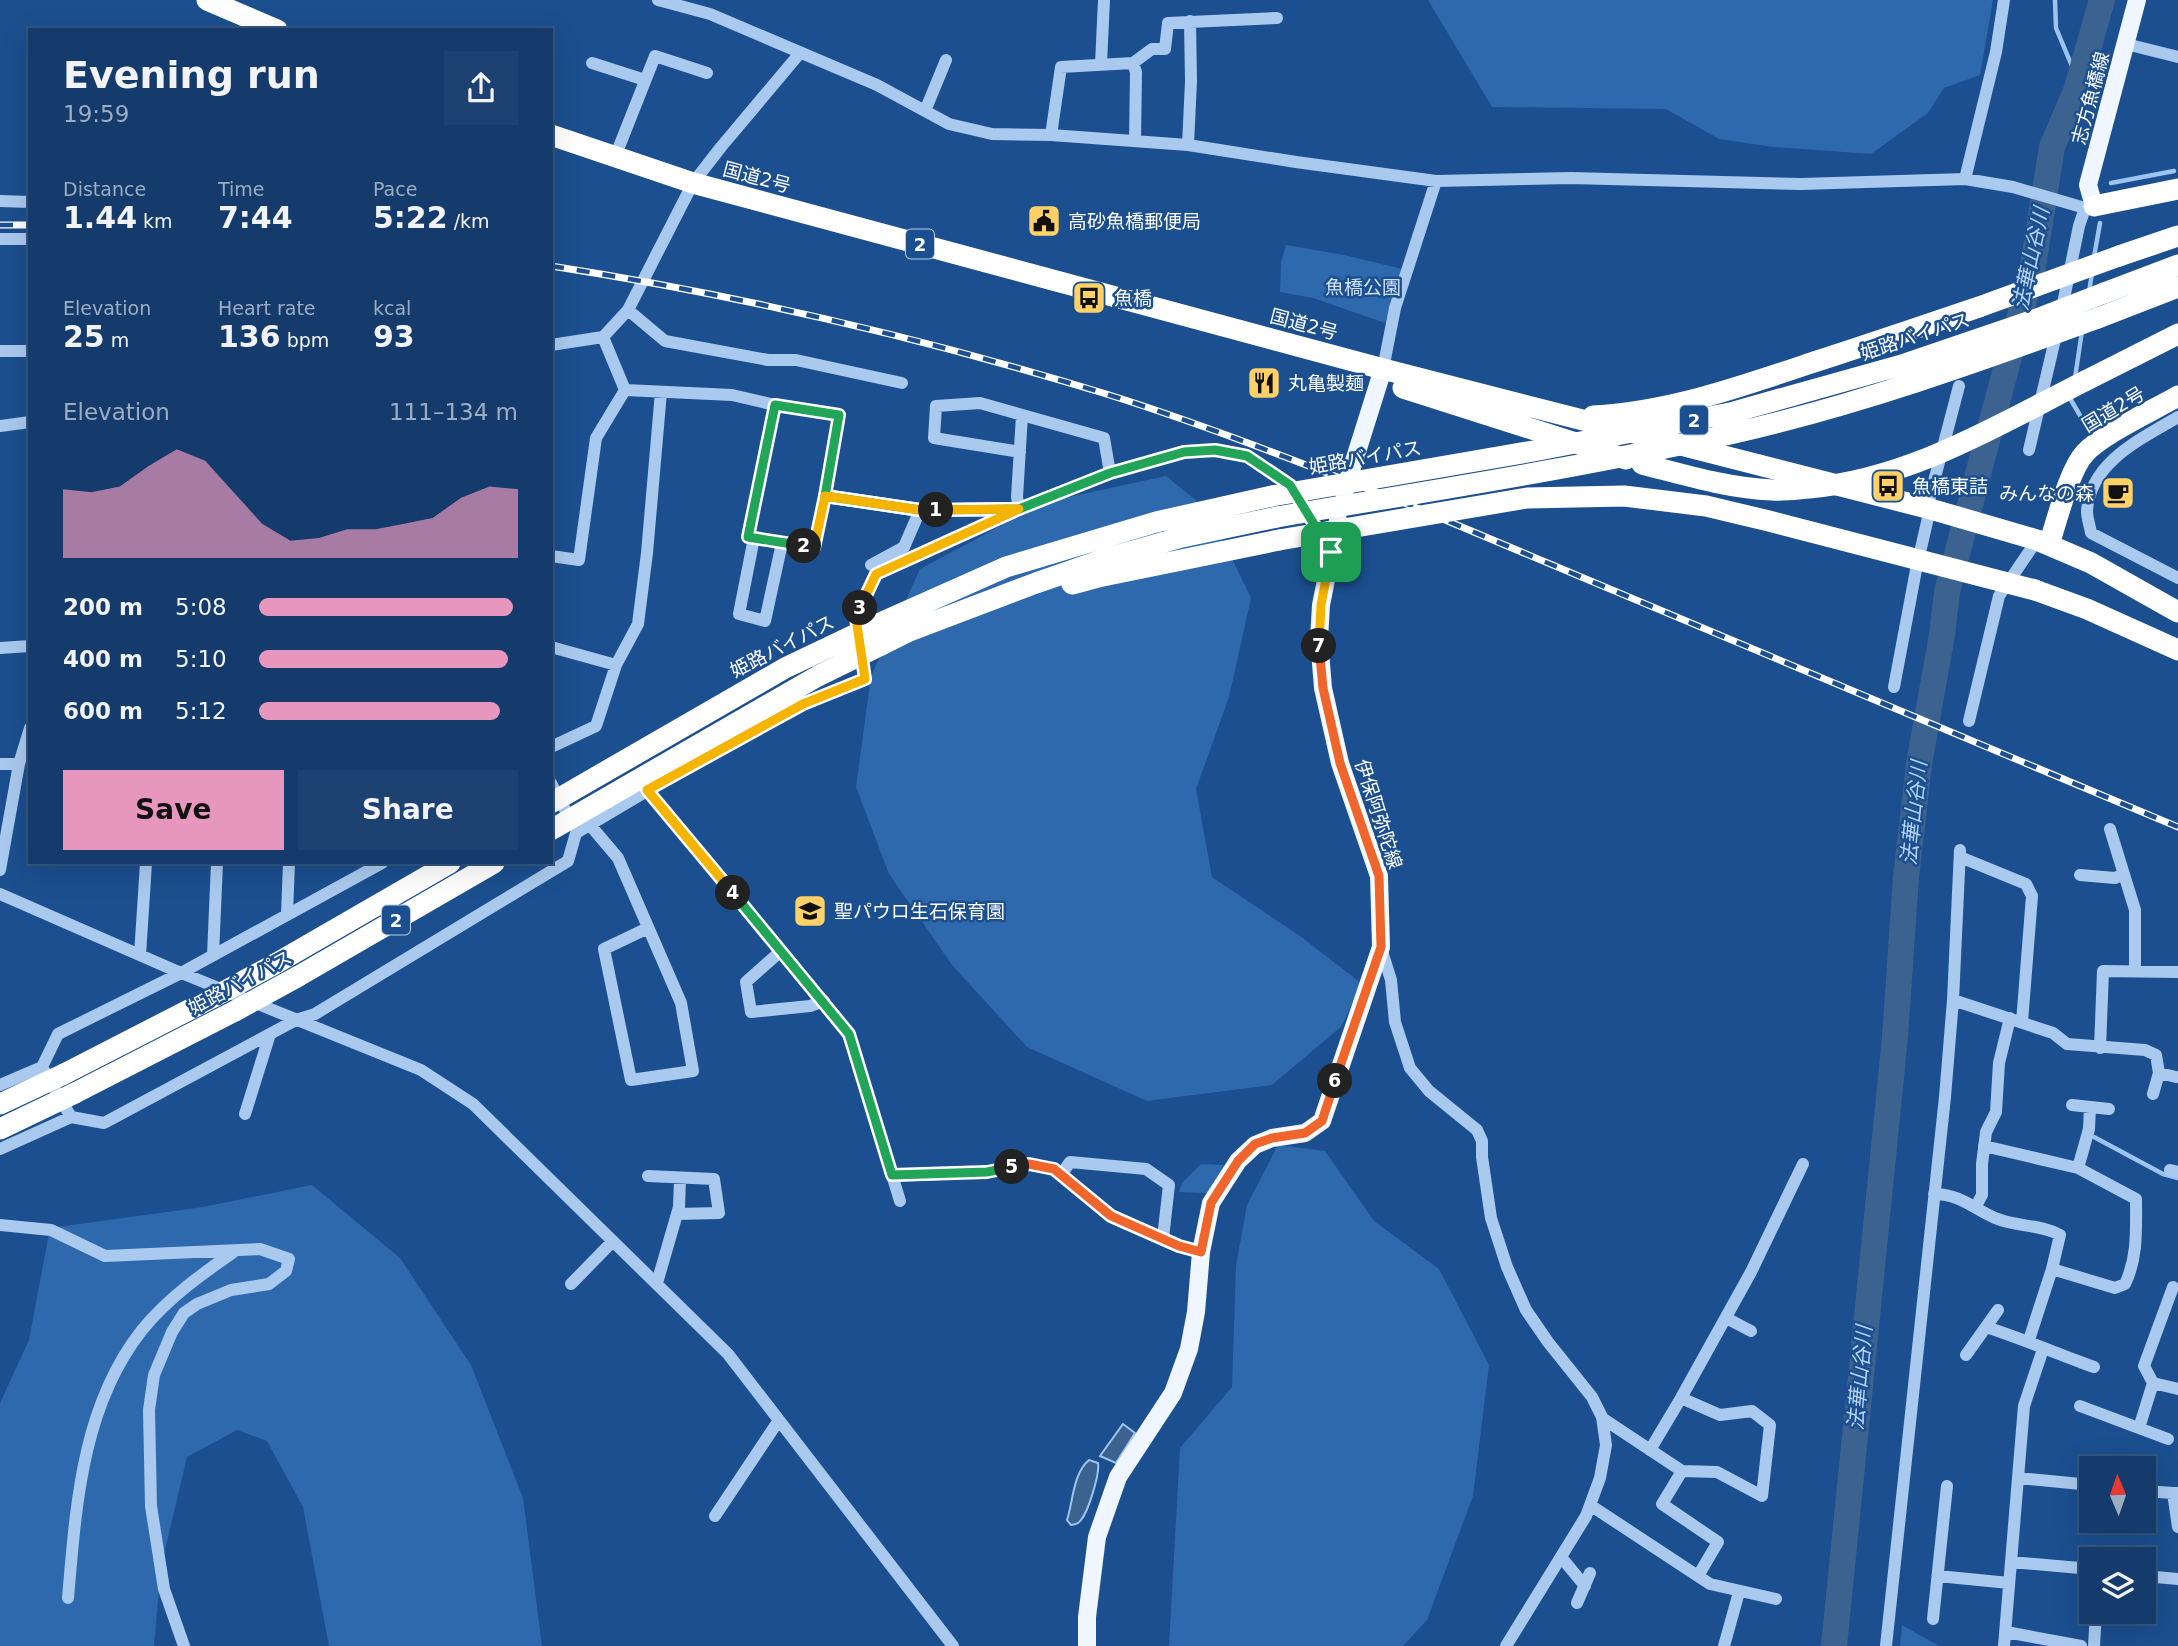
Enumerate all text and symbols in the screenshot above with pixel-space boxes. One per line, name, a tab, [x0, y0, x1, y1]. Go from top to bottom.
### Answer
street label: 志方魚橋線	[2067, 49, 2113, 147]
button: share	[444, 51, 518, 125]
text: Evening run	[63, 53, 320, 97]
text: 19:59	[63, 101, 129, 127]
street label: 国道2号	[721, 157, 793, 197]
text: Distance	[63, 178, 146, 200]
text: Time	[218, 178, 265, 200]
text: Pace	[373, 178, 417, 200]
text: 1.44	[63, 200, 137, 235]
text: 7:44	[218, 200, 293, 235]
text: 5:22	[373, 200, 448, 235]
public building icon: 高砂魚橋郵便局	[1025, 202, 1063, 240]
water label: 法華山谷川	[2008, 203, 2054, 313]
text: km	[137, 210, 173, 232]
text: /km	[448, 210, 490, 232]
place label: 高砂魚橋郵便局	[1068, 210, 1201, 232]
road number: 2	[906, 230, 934, 258]
park label: 魚橋公園	[1325, 276, 1401, 298]
bus stop icon: 魚橋	[1070, 279, 1108, 317]
place label: 魚橋	[1114, 287, 1152, 309]
text: Elevation	[63, 297, 151, 319]
text: Heart rate	[218, 297, 316, 319]
text: kcal	[373, 297, 411, 319]
street label: 国道2号	[1268, 304, 1340, 344]
street label: 姫路バイパス	[1858, 308, 1972, 364]
text: 25	[63, 319, 105, 354]
text: 136	[218, 319, 281, 354]
text: 93	[373, 319, 415, 354]
text: m	[105, 329, 129, 351]
text: bpm	[281, 329, 329, 351]
restaurant icon: 丸亀製麺	[1245, 364, 1283, 402]
place label: 丸亀製麺	[1288, 372, 1364, 394]
street label: 国道2号	[2078, 382, 2148, 436]
text: Elevation	[63, 399, 170, 425]
text: 111–134 m	[389, 399, 518, 425]
road number: 2	[1680, 406, 1708, 434]
street label: 姫路バイパス	[1307, 436, 1423, 478]
bus stop icon: 魚橋東詰	[1869, 467, 1907, 505]
cafe icon: みんなの森	[2099, 474, 2137, 512]
place label: 魚橋東詰	[1912, 475, 1988, 497]
place label: みんなの森	[1999, 482, 2094, 504]
pin: 1	[918, 492, 954, 528]
text: 1	[929, 498, 942, 520]
pin	[1301, 522, 1361, 582]
pin: 2	[786, 528, 822, 564]
icon: arrive	[1312, 533, 1350, 571]
text: 2	[797, 534, 810, 556]
pin: 3	[842, 590, 878, 626]
text: 200 m	[63, 594, 143, 620]
text: 5:08	[175, 594, 227, 620]
text: 3	[853, 596, 866, 618]
street label: 姫路バイパス	[726, 610, 838, 682]
pin: 7	[1302, 628, 1336, 664]
text: 7	[1312, 634, 1325, 656]
text: 400 m	[63, 646, 143, 672]
text: 5:10	[175, 646, 227, 672]
text: 600 m	[63, 698, 143, 724]
text: 5:12	[175, 698, 227, 724]
street label: 伊保阿弥陀線	[1351, 756, 1407, 872]
water label: 法華山谷川	[1897, 758, 1932, 866]
button: Save	[63, 770, 284, 850]
button: Share	[298, 770, 518, 850]
pin: 4	[716, 876, 750, 910]
text: 4	[726, 881, 739, 903]
school or university icon: 聖パウロ生石保育園	[791, 892, 829, 930]
place label: 聖パウロ生石保育園	[834, 900, 1005, 922]
road number: 2	[382, 905, 410, 934]
street label: 姫路バイパス	[185, 946, 295, 1018]
pin: 6	[1318, 1064, 1352, 1098]
text: 6	[1328, 1069, 1341, 1091]
pin: 5	[995, 1150, 1030, 1184]
text: 5	[1005, 1155, 1018, 1177]
water label: 法華山谷川	[1843, 1323, 1877, 1431]
north arrow	[2079, 1456, 2156, 1533]
map controls	[2079, 1456, 2156, 1624]
button: layers	[2079, 1547, 2156, 1624]

